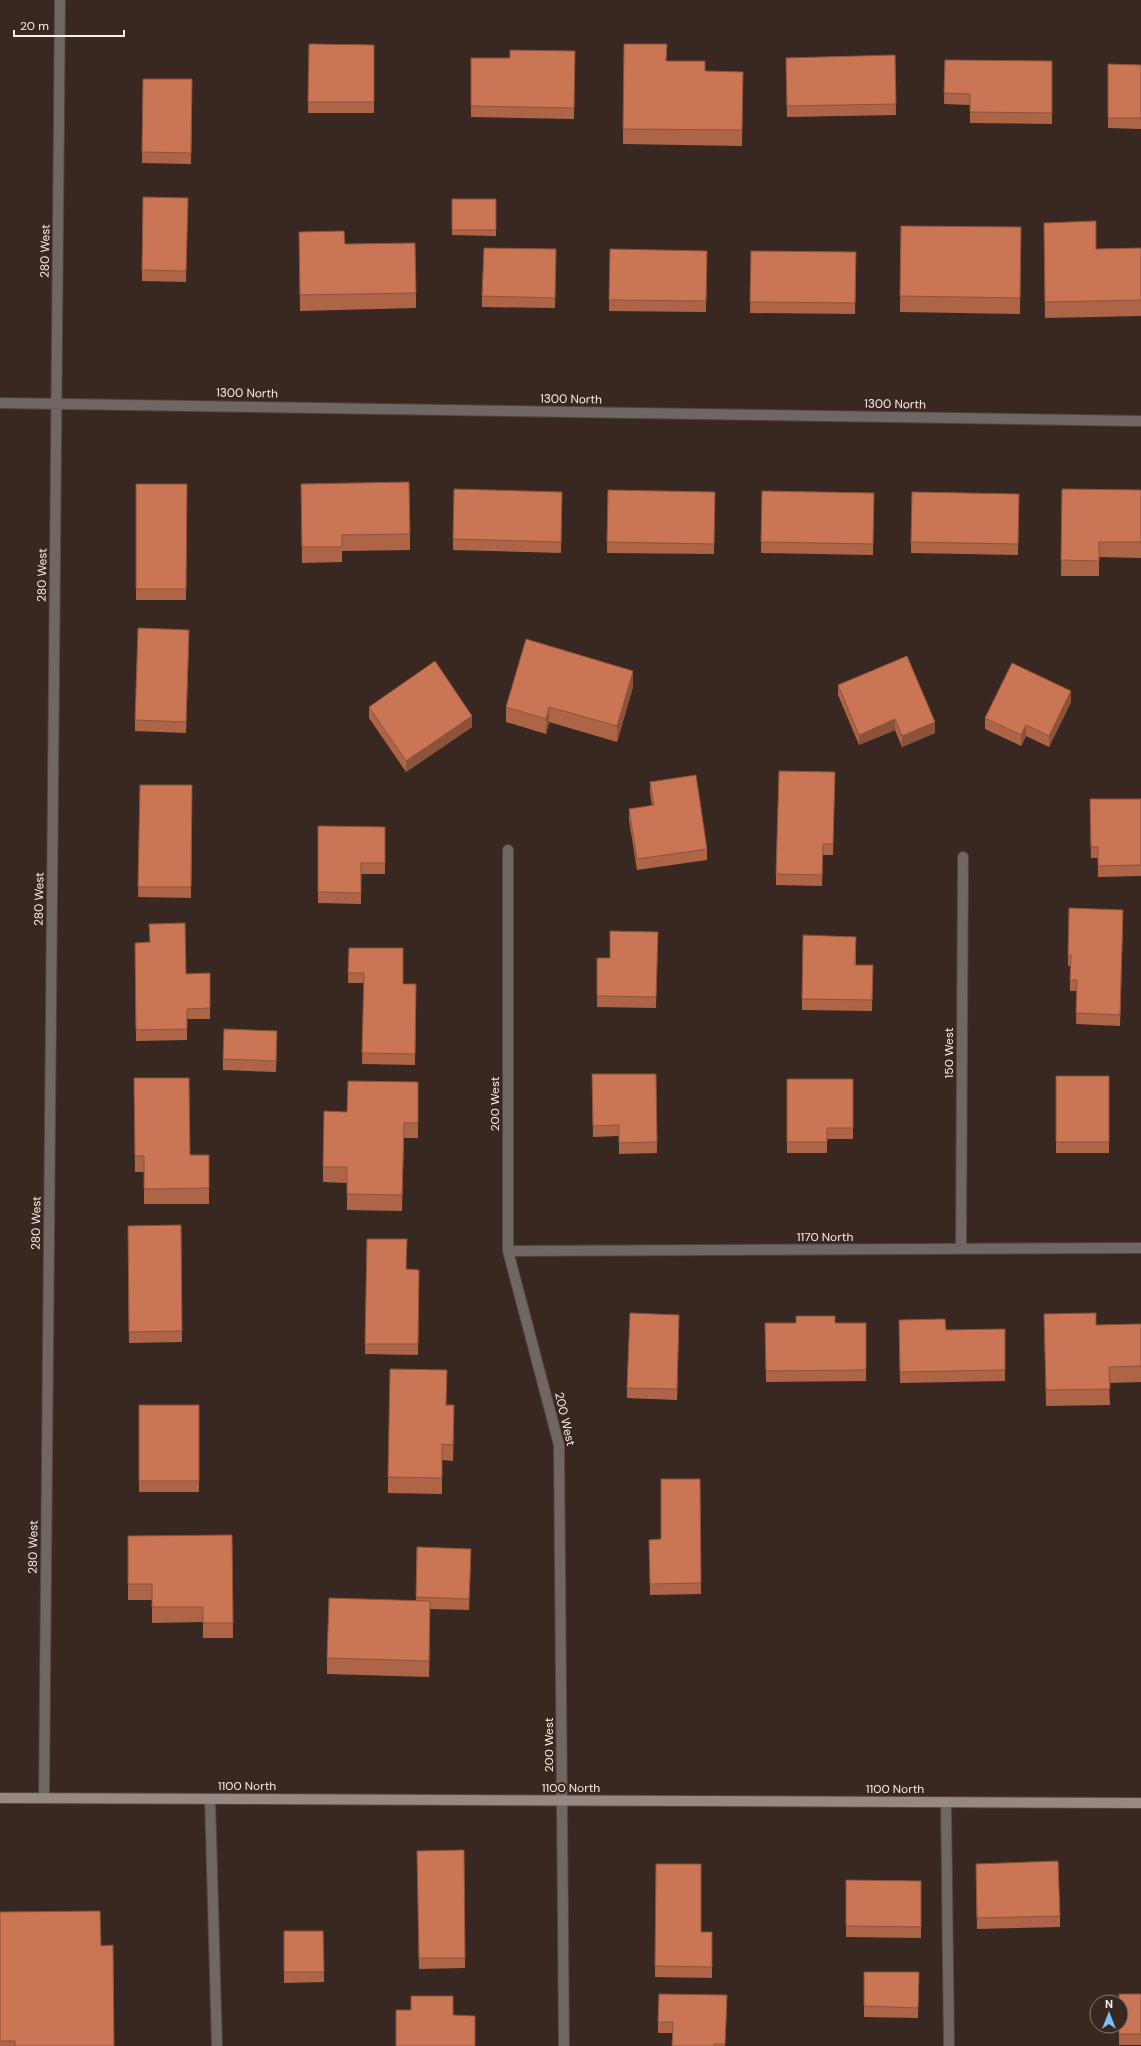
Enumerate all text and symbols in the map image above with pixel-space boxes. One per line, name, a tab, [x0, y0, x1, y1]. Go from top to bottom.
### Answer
scale bar	[14, 12, 124, 38]
text: 20 m	[20, 18, 49, 34]
street label: 280 West	[37, 224, 53, 278]
street label: 1300 North	[216, 384, 278, 402]
street label: 1300 North	[540, 390, 602, 408]
street label: 1300 North	[864, 395, 926, 413]
street label: 280 West	[34, 548, 50, 602]
street label: 280 West	[31, 872, 47, 926]
street label: 150 West	[941, 1027, 957, 1078]
street label: 200 West	[487, 1076, 503, 1131]
street label: 280 West	[28, 1196, 44, 1250]
street label: 1170 North	[797, 1229, 853, 1245]
street label: 200 West	[551, 1391, 579, 1448]
street label: 280 West	[25, 1520, 41, 1574]
street label: 200 West	[541, 1717, 557, 1772]
street label: 1100 North	[218, 1778, 276, 1794]
street label: 1100 North	[542, 1780, 600, 1796]
street label: 1100 North	[866, 1781, 924, 1797]
north arrow	[1089, 1994, 1129, 2034]
text: N	[1105, 1997, 1113, 2011]

